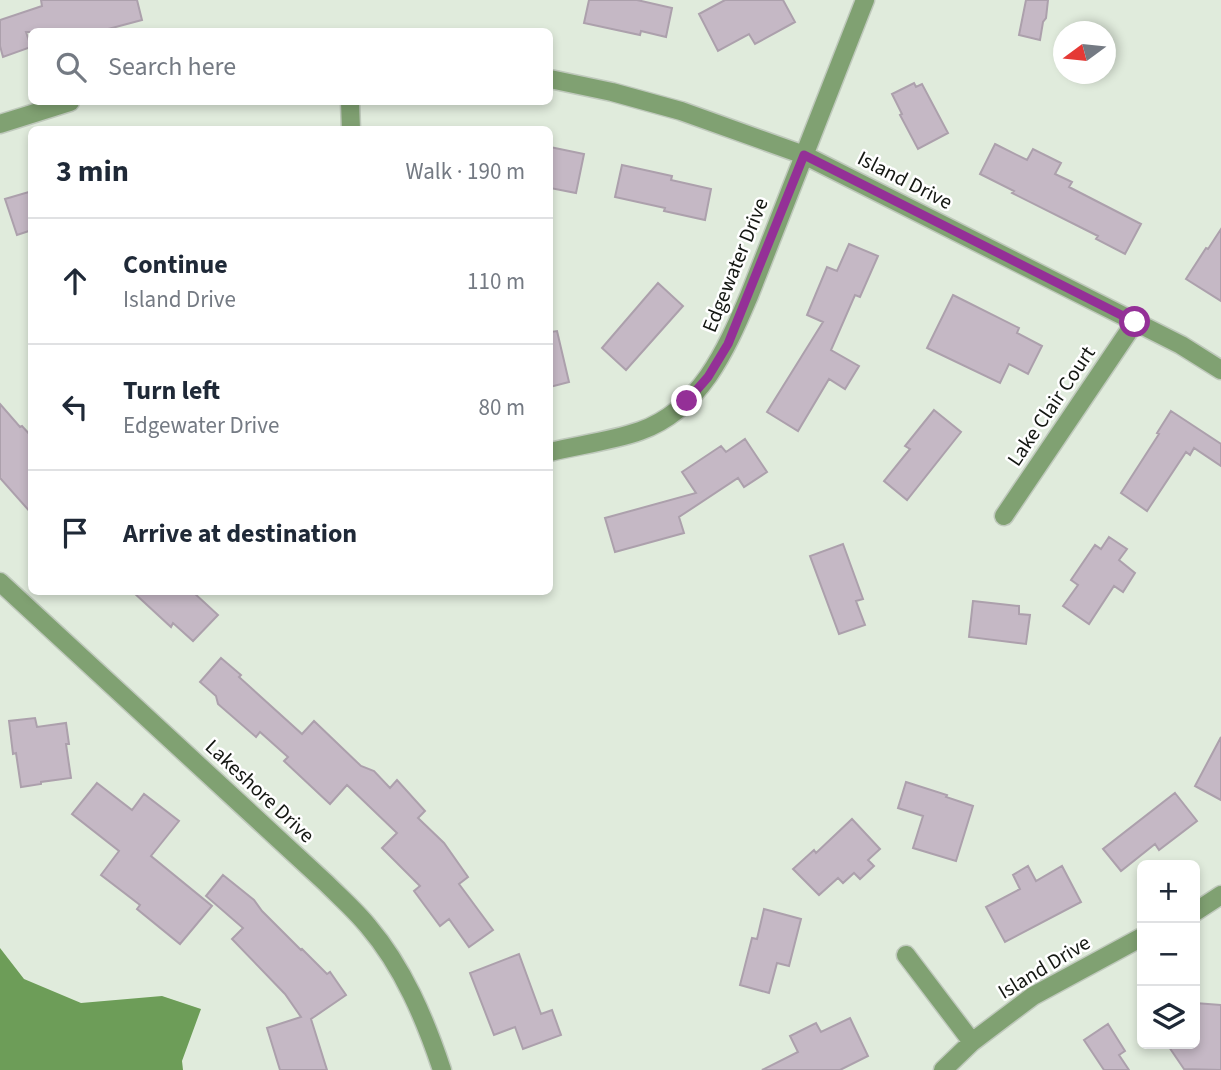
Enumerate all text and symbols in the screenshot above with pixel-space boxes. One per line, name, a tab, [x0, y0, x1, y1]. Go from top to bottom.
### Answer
north arrow	[1053, 21, 1116, 84]
search box	[28, 28, 553, 105]
icon: search	[52, 48, 90, 86]
text: Search here	[108, 48, 236, 85]
street label: Island Drive	[852, 143, 958, 217]
text: 3 min	[56, 150, 129, 193]
text: Walk · 190 m	[406, 155, 525, 188]
street label: Edgewater Drive	[694, 193, 776, 337]
text: Continue	[123, 246, 228, 283]
icon: ahead	[56, 262, 94, 300]
text: 110 m	[467, 265, 525, 298]
text: Island Drive	[123, 283, 236, 316]
route start	[1119, 306, 1150, 337]
street label: Lake Clair Court	[1000, 340, 1102, 472]
text: Turn left	[123, 372, 220, 409]
route end	[671, 385, 702, 416]
icon: left	[56, 388, 94, 426]
text: 80 m	[478, 391, 525, 424]
text: Edgewater Drive	[123, 409, 279, 442]
icon: arrive	[56, 514, 94, 552]
text: Arrive at destination	[123, 515, 357, 552]
street label: Lakeshore Drive	[199, 732, 321, 850]
map controls	[1137, 860, 1200, 1049]
button: +	[1137, 860, 1200, 923]
button: −	[1137, 923, 1200, 986]
street label: Island Drive	[992, 928, 1096, 1006]
button: layers	[1137, 986, 1200, 1049]

